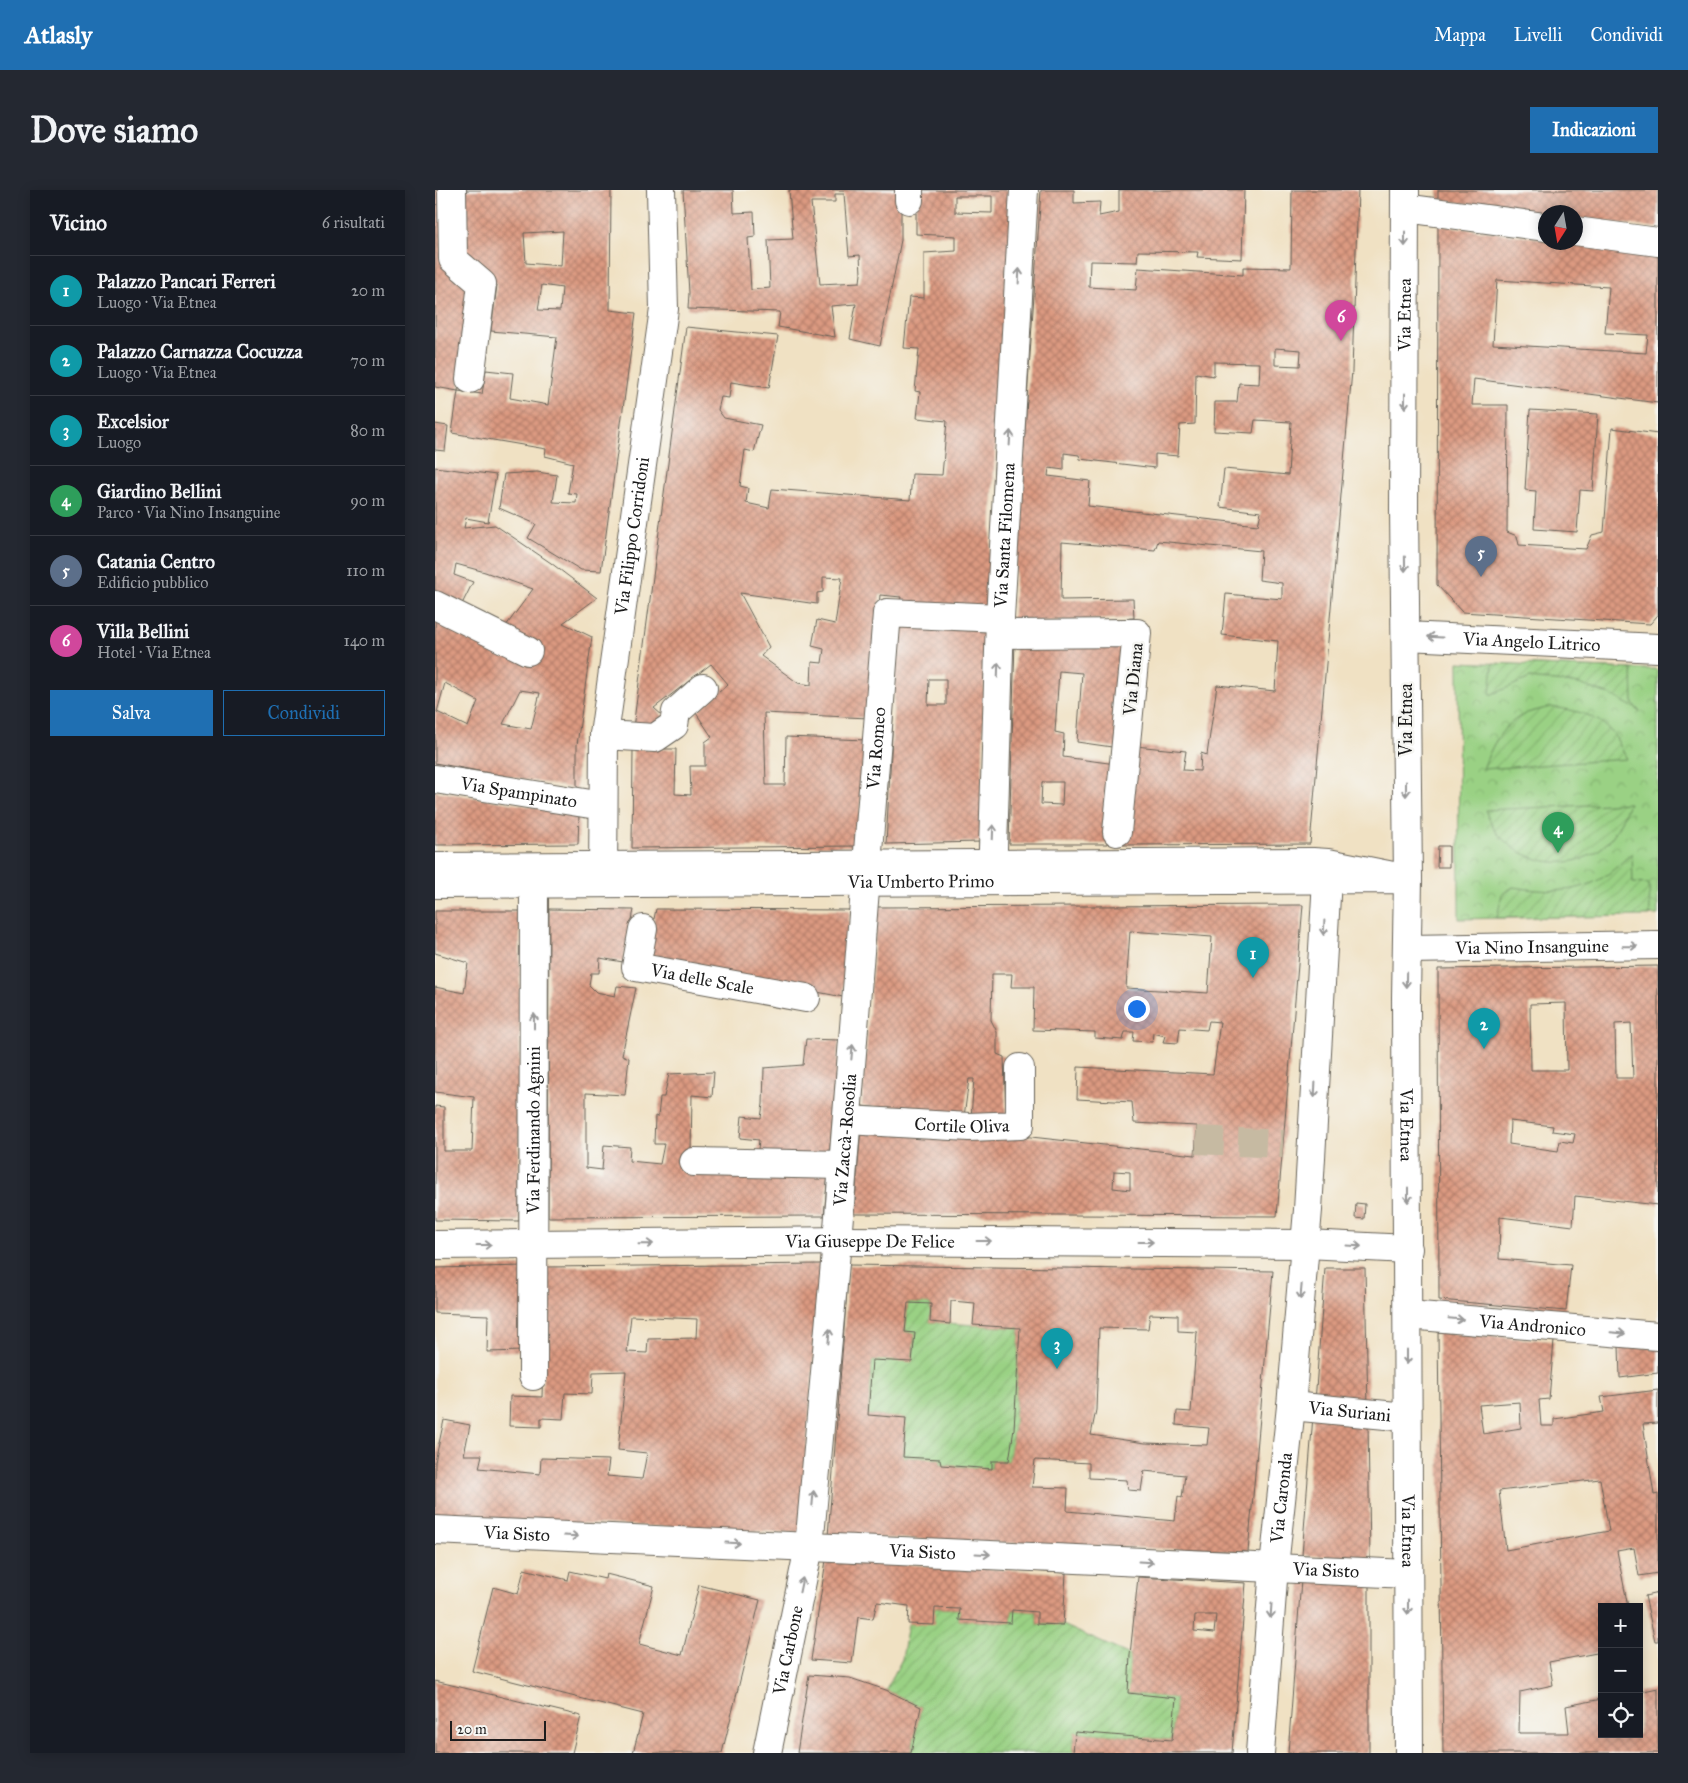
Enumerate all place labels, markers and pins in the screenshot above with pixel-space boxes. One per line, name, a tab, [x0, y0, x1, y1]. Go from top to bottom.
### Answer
pin: 6	[1325, 300, 1357, 341]
pin: 5	[1465, 536, 1497, 577]
pin: 4	[1542, 812, 1574, 853]
pin: 1	[1237, 937, 1269, 978]
pin: 2	[1468, 1008, 1500, 1049]
pin: 3	[1041, 1328, 1073, 1369]

